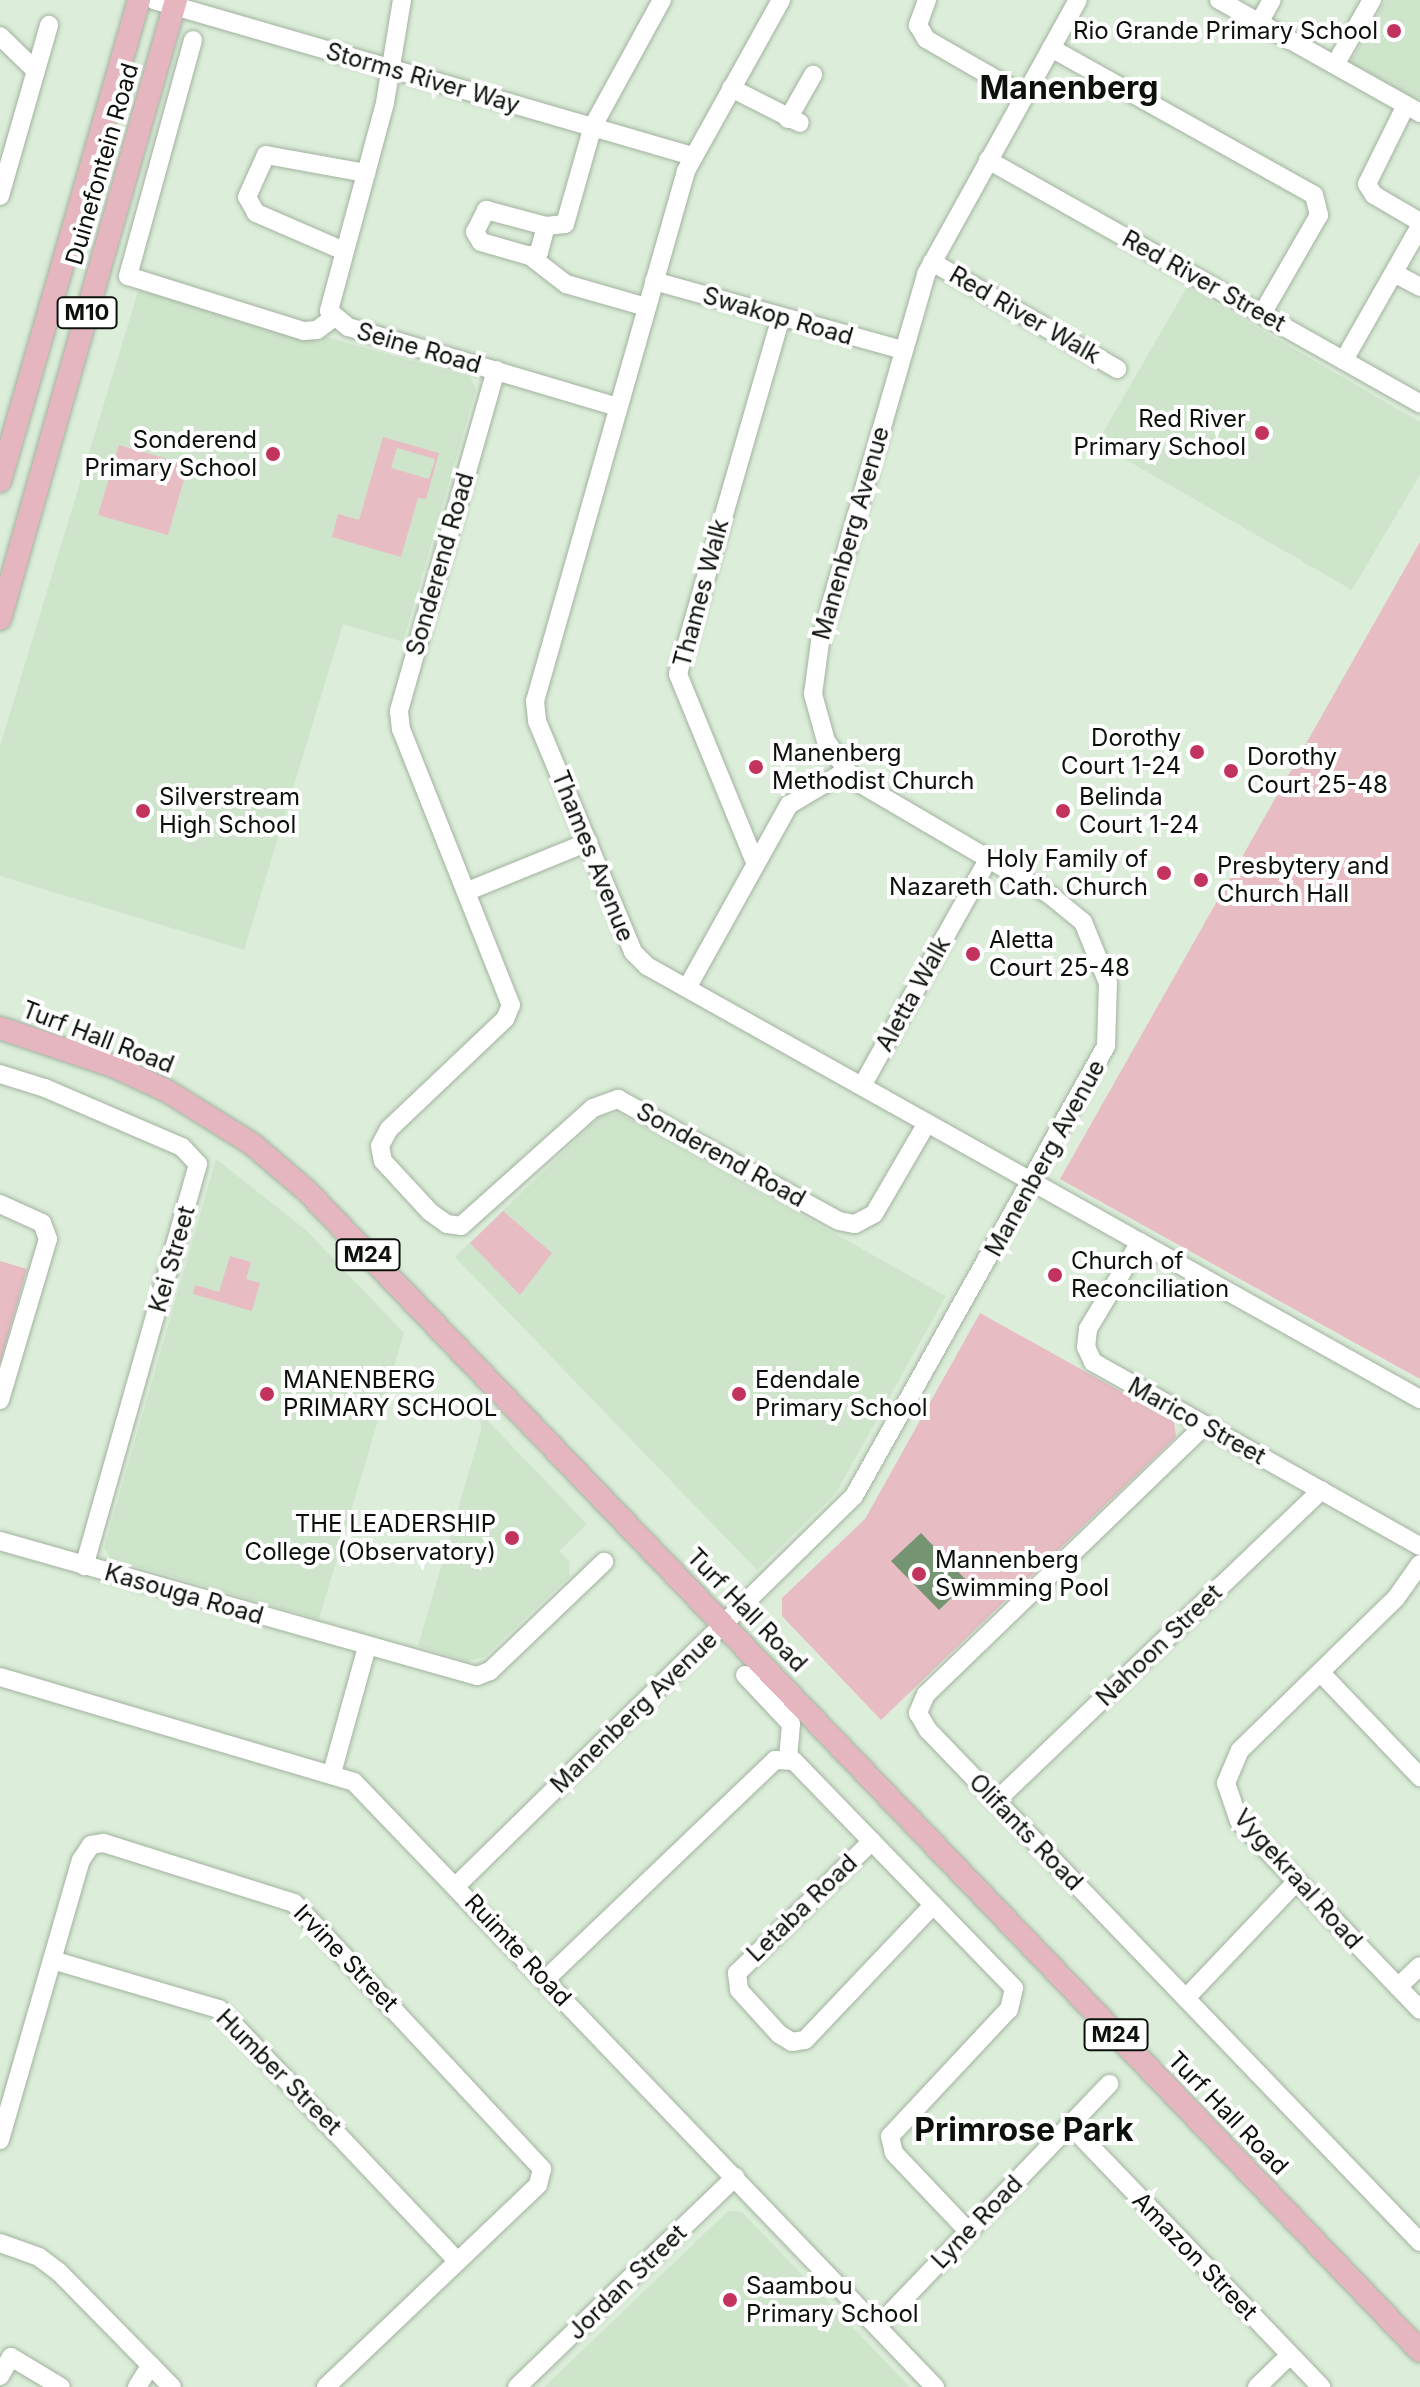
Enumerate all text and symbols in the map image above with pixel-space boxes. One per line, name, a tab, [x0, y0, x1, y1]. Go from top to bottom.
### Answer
place label: Rio Grande Primary School	[1073, 17, 1378, 45]
marker: Rio Grande Primary School	[1385, 22, 1403, 40]
street label: Storms River Way	[323, 37, 523, 119]
street label: Duinefontein Road	[59, 60, 145, 268]
district label: Manenberg	[980, 69, 1158, 107]
street label: Red River Street	[1117, 224, 1291, 338]
street label: Red River Walk	[944, 260, 1106, 370]
street label: Swakop Road	[700, 281, 856, 351]
road number: M10	[55, 295, 119, 331]
street label: Seine Road	[354, 317, 484, 379]
place label: Red River Primary School	[1073, 405, 1246, 461]
street label: Manenberg Avenue	[807, 423, 895, 643]
marker: Red River Primary School	[1253, 424, 1271, 442]
place label: Sonderend Primary School	[84, 426, 257, 482]
marker: Sonderend Primary School	[264, 445, 282, 463]
street label: Sonderend Road	[400, 469, 480, 659]
street label: Thames Walk	[667, 516, 735, 670]
place label: Dorothy Court 1-24	[1061, 724, 1181, 780]
place label: Manenberg Methodist Church	[772, 739, 974, 795]
marker: Dorothy Court 1-24	[1188, 743, 1206, 761]
place label: Dorothy Court 25-48	[1247, 743, 1388, 799]
marker: Manenberg Methodist Church	[747, 758, 765, 776]
marker: Dorothy Court 25-48	[1222, 762, 1240, 780]
street label: Thames Avenue	[546, 766, 640, 946]
place label: Silverstream High School	[159, 783, 300, 839]
place label: Belinda Court 1-24	[1079, 783, 1199, 839]
marker: Silverstream High School	[134, 802, 152, 820]
marker: Belinda Court 1-24	[1054, 802, 1072, 820]
place label: Holy Family of Nazareth Cath. Church	[889, 845, 1148, 901]
place label: Presbytery and Church Hall	[1217, 852, 1389, 908]
marker: Holy Family of Nazareth Cath. Church	[1155, 864, 1173, 882]
marker: Presbytery and Church Hall	[1192, 871, 1210, 889]
place label: Aletta Court 25-48	[989, 926, 1130, 982]
street label: Aletta Walk	[870, 932, 956, 1056]
marker: Aletta Court 25-48	[964, 945, 982, 963]
street label: Turf Hall Road	[18, 995, 178, 1079]
street label: Manenberg Avenue	[979, 1055, 1111, 1261]
street label: Sonderend Road	[631, 1097, 811, 1213]
street label: Kei Street	[143, 1202, 201, 1316]
road number: M24	[334, 1237, 402, 1273]
place label: Church of Reconciliation	[1071, 1247, 1229, 1303]
marker: Church of Reconciliation	[1046, 1266, 1064, 1284]
place label: MANENBERG PRIMARY SCHOOL	[283, 1366, 497, 1422]
place label: Edendale Primary School	[755, 1366, 928, 1422]
street label: Marico Street	[1123, 1371, 1271, 1471]
marker: MANENBERG PRIMARY SCHOOL	[258, 1385, 276, 1403]
marker: Edendale Primary School	[730, 1385, 748, 1403]
place label: THE LEADERSHIP College (Observatory)	[245, 1510, 496, 1566]
marker: THE LEADERSHIP College (Observatory)	[503, 1529, 521, 1547]
street label: Turf Hall Road	[681, 1542, 813, 1678]
place label: Mannenberg Swimming Pool	[935, 1546, 1109, 1602]
street label: Kasouga Road	[101, 1558, 267, 1630]
marker: Mannenberg Swimming Pool	[910, 1565, 928, 1583]
street label: Nahoon Street	[1090, 1578, 1228, 1712]
street label: Manenberg Avenue	[545, 1625, 723, 1799]
street label: Olifants Road	[963, 1768, 1089, 1896]
street label: Vygekraal Road	[1228, 1803, 1368, 1955]
street label: Letaba Road	[741, 1848, 863, 1968]
street label: Ruimte Road	[459, 1888, 577, 2012]
street label: Irvine Street	[288, 1898, 404, 2018]
street label: Humber Street	[210, 2003, 348, 2141]
road number: M24	[1082, 2017, 1150, 2053]
street label: Turf Hall Road	[1162, 2045, 1294, 2181]
district label: Primrose Park	[914, 2111, 1134, 2149]
street label: Lyne Road	[926, 2169, 1028, 2275]
street label: Amazon Street	[1127, 2186, 1263, 2326]
street label: Jordan Street	[562, 2218, 692, 2346]
place label: Saambou Primary School	[746, 2272, 919, 2328]
marker: Saambou Primary School	[721, 2291, 739, 2309]

